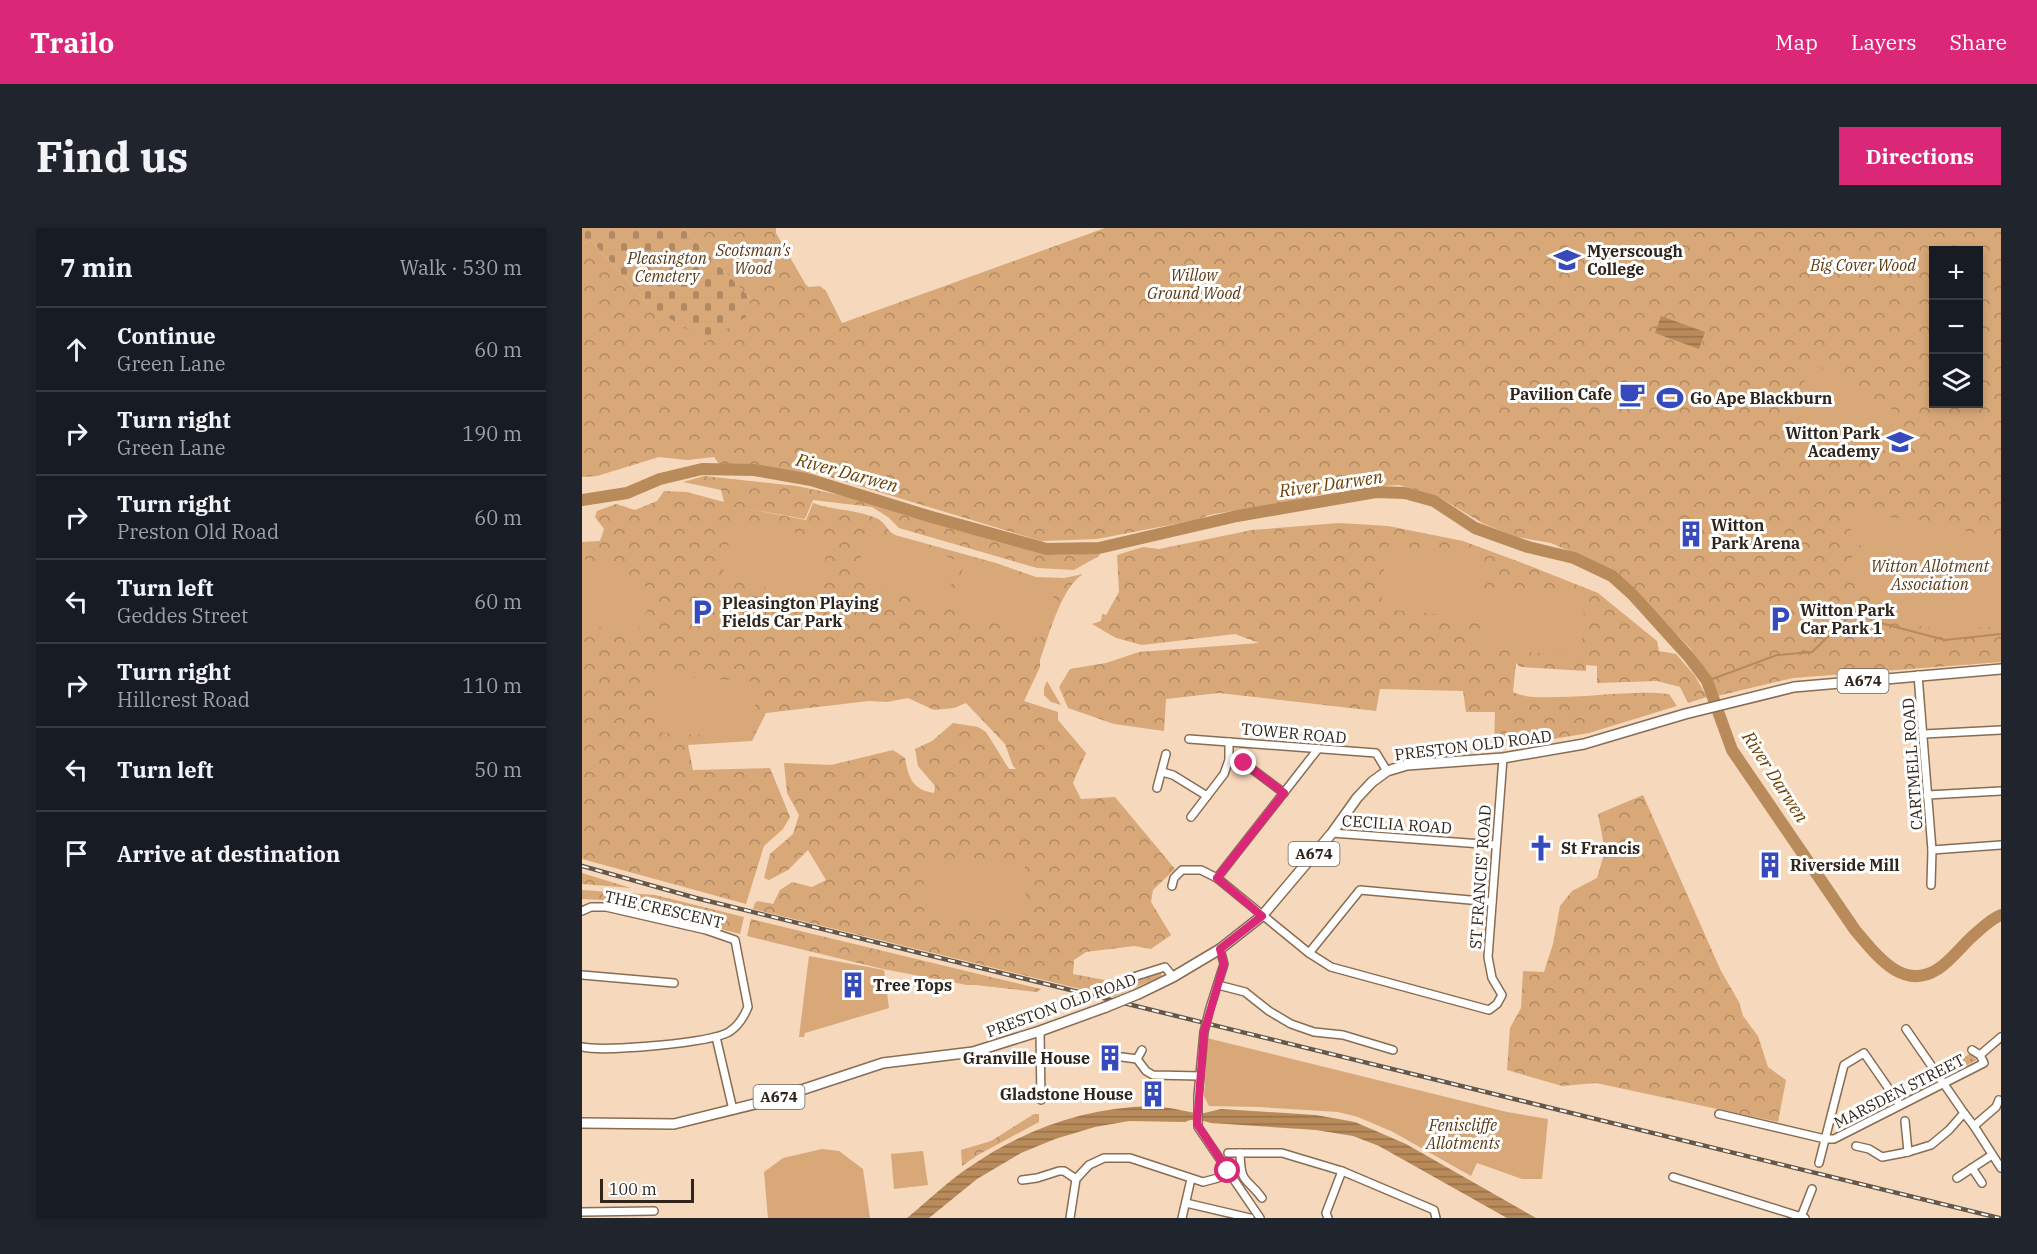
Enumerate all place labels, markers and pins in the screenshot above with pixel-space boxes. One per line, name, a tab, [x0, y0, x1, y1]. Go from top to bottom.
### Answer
place label: Myerscough College	[1587, 241, 1683, 279]
school or university icon: Myerscough College	[1552, 245, 1582, 275]
cafe icon: Pavilion Cafe	[1617, 379, 1647, 409]
sports icon: Go Ape Blackburn	[1655, 383, 1685, 413]
place label: Pavilion Cafe	[1510, 384, 1612, 404]
place label: Go Ape Blackburn	[1690, 388, 1833, 408]
place label: Witton Park Academy	[1785, 423, 1881, 461]
school or university icon: Witton Park Academy	[1885, 427, 1915, 457]
place label: Witton Park Arena	[1711, 515, 1800, 553]
building icon: Witton Park Arena	[1676, 519, 1706, 549]
place label: Pleasington Playing Fields Car Park	[722, 593, 880, 631]
parking icon: Pleasington Playing Fields Car Park	[687, 597, 717, 627]
place label: Witton Park Car Park 1	[1800, 600, 1895, 638]
parking icon: Witton Park Car Park 1	[1765, 604, 1795, 634]
church icon: St Francis	[1526, 833, 1556, 863]
place label: St Francis	[1561, 838, 1640, 858]
building icon: Riverside Mill	[1755, 850, 1785, 880]
place label: Riverside Mill	[1790, 855, 1899, 875]
building icon: Tree Tops	[838, 970, 868, 1000]
place label: Tree Tops	[873, 975, 952, 995]
building icon: Granville House	[1095, 1043, 1125, 1073]
place label: Granville House	[963, 1048, 1090, 1068]
building icon: Gladstone House	[1138, 1079, 1168, 1109]
place label: Gladstone House	[1000, 1084, 1133, 1104]

